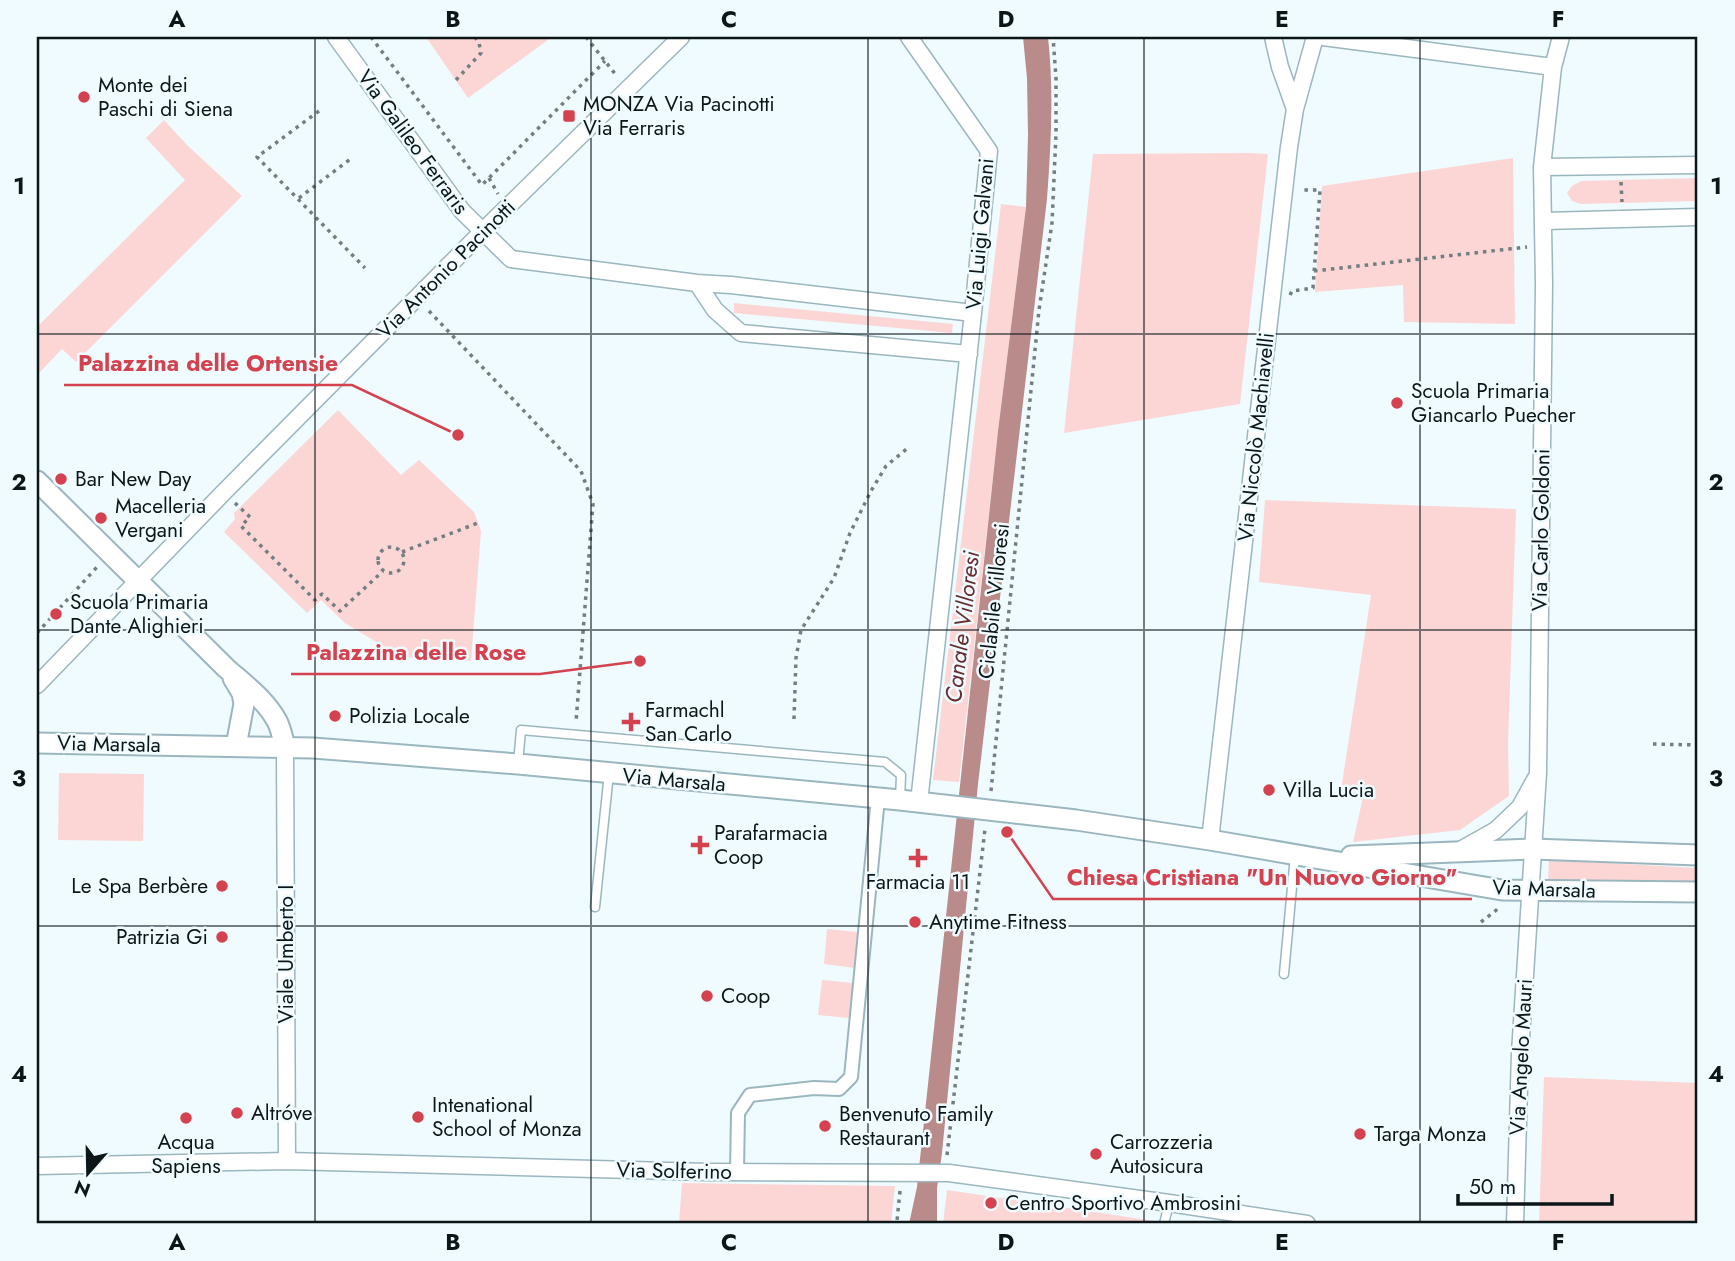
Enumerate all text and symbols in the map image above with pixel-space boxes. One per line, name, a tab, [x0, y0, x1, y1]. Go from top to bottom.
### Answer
text: A	[168, 2, 186, 36]
text: B	[445, 2, 461, 36]
text: C	[721, 2, 737, 36]
text: D	[998, 2, 1015, 36]
text: E	[1275, 2, 1289, 36]
text: F	[1552, 2, 1564, 36]
street label: Via Galileo Ferraris	[350, 64, 476, 220]
place label: Monte dei Paschi di Siena	[98, 70, 233, 124]
marker: Monte dei Paschi di Siena	[76, 89, 92, 105]
place label: MONZA Via Pacinotti Via Ferraris	[583, 89, 775, 143]
marker: MONZA Via Pacinotti Via Ferraris	[561, 108, 577, 124]
street label: Via Luigi Galvani	[958, 157, 1002, 311]
text: 1	[13, 169, 25, 203]
text: 1	[1710, 169, 1722, 203]
street label: Via Antonio Pacinotti	[370, 193, 522, 345]
street label: Via Niccolò Machiavelli	[1230, 331, 1282, 543]
callout: Palazzina delle Ortensie	[64, 341, 352, 385]
text: Palazzina delle Ortensie	[78, 346, 338, 380]
place label: Scuola Primaria Giancarlo Puecher	[1411, 376, 1577, 430]
marker: Scuola Primaria Giancarlo Puecher	[1389, 395, 1405, 411]
street label: Via Carlo Goldoni	[1525, 449, 1557, 611]
place label: Bar New Day	[75, 464, 192, 494]
text: 2	[11, 465, 27, 499]
text: 2	[1708, 465, 1724, 499]
marker: Bar New Day	[53, 471, 69, 487]
place label: Macelleria Vergani	[115, 491, 206, 545]
marker: Macelleria Vergani	[93, 510, 109, 526]
street label: Ciclabile Villoresi	[971, 522, 1017, 680]
water label: Canale Villoresi	[936, 548, 988, 705]
place label: Scuola Primaria Dante Alighieri	[70, 587, 208, 641]
marker: Scuola Primaria Dante Alighieri	[48, 606, 64, 622]
callout: Palazzina delle Rose	[291, 630, 540, 674]
text: Palazzina delle Rose	[306, 635, 526, 669]
place label: Farmachl San Carlo	[645, 695, 732, 749]
place label: Polizia Locale	[349, 701, 470, 731]
marker: Polizia Locale	[327, 708, 343, 724]
marker: Farmachl San Carlo	[623, 714, 639, 730]
street label: Via Marsala	[57, 728, 161, 760]
text: 3	[12, 761, 26, 795]
street label: Via Marsala	[621, 761, 727, 799]
text: 3	[1709, 761, 1723, 795]
place label: Villa Lucia	[1283, 775, 1374, 805]
marker: Villa Lucia	[1261, 782, 1277, 798]
place label: Parafarmacia Coop	[714, 818, 828, 872]
marker: Parafarmacia Coop	[692, 837, 708, 853]
marker: Farmacia 11	[910, 850, 926, 866]
callout: Chiesa Cristiana "Un Nuovo Giorno"	[1053, 855, 1472, 899]
text: Chiesa Cristiana "Un Nuovo Giorno"	[1067, 860, 1457, 894]
place label: Farmacia 11	[866, 867, 970, 897]
place label: Le Spa Berbère	[71, 871, 208, 901]
street label: Via Marsala	[1492, 872, 1596, 906]
marker: Le Spa Berbère	[214, 878, 230, 894]
street label: Viale Umberto I	[271, 885, 301, 1023]
place label: Anytime Fitness	[929, 907, 1067, 937]
marker: Anytime Fitness	[907, 914, 923, 930]
place label: Patrizia Gi	[116, 922, 208, 952]
marker: Patrizia Gi	[214, 929, 230, 945]
street label: Via Angelo Mauri	[1502, 978, 1540, 1136]
place label: Coop	[721, 981, 770, 1011]
marker: Coop	[699, 988, 715, 1004]
text: 4	[11, 1057, 27, 1091]
text: 4	[1708, 1057, 1724, 1091]
place label: Intenational School of Monza	[432, 1090, 582, 1144]
place label: Altróve	[251, 1098, 313, 1128]
place label: Benvenuto Family Restaurant	[839, 1099, 994, 1153]
marker: Altróve	[229, 1105, 245, 1121]
marker: Intenational School of Monza	[410, 1109, 426, 1125]
marker: Acqua Sapiens	[178, 1110, 194, 1126]
marker: Benvenuto Family Restaurant	[817, 1118, 833, 1134]
place label: Targa Monza	[1374, 1119, 1486, 1149]
marker: Targa Monza	[1352, 1126, 1368, 1142]
place label: Acqua Sapiens	[151, 1127, 221, 1181]
place label: Carrozzeria Autosicura	[1110, 1127, 1213, 1181]
north arrow	[52, 1138, 122, 1208]
marker: Carrozzeria Autosicura	[1088, 1146, 1104, 1162]
street label: Via Solferino	[616, 1155, 732, 1187]
scale bar	[1458, 1163, 1612, 1207]
text: 50 m	[1469, 1172, 1516, 1202]
text: N	[71, 1173, 94, 1204]
place label: Centro Sportivo Ambrosini	[1005, 1188, 1241, 1218]
marker: Centro Sportivo Ambrosini	[983, 1195, 999, 1211]
text: A	[168, 1225, 186, 1259]
text: B	[445, 1225, 461, 1259]
text: C	[721, 1225, 737, 1259]
text: D	[998, 1225, 1015, 1259]
text: E	[1275, 1225, 1289, 1259]
text: F	[1552, 1225, 1564, 1259]

